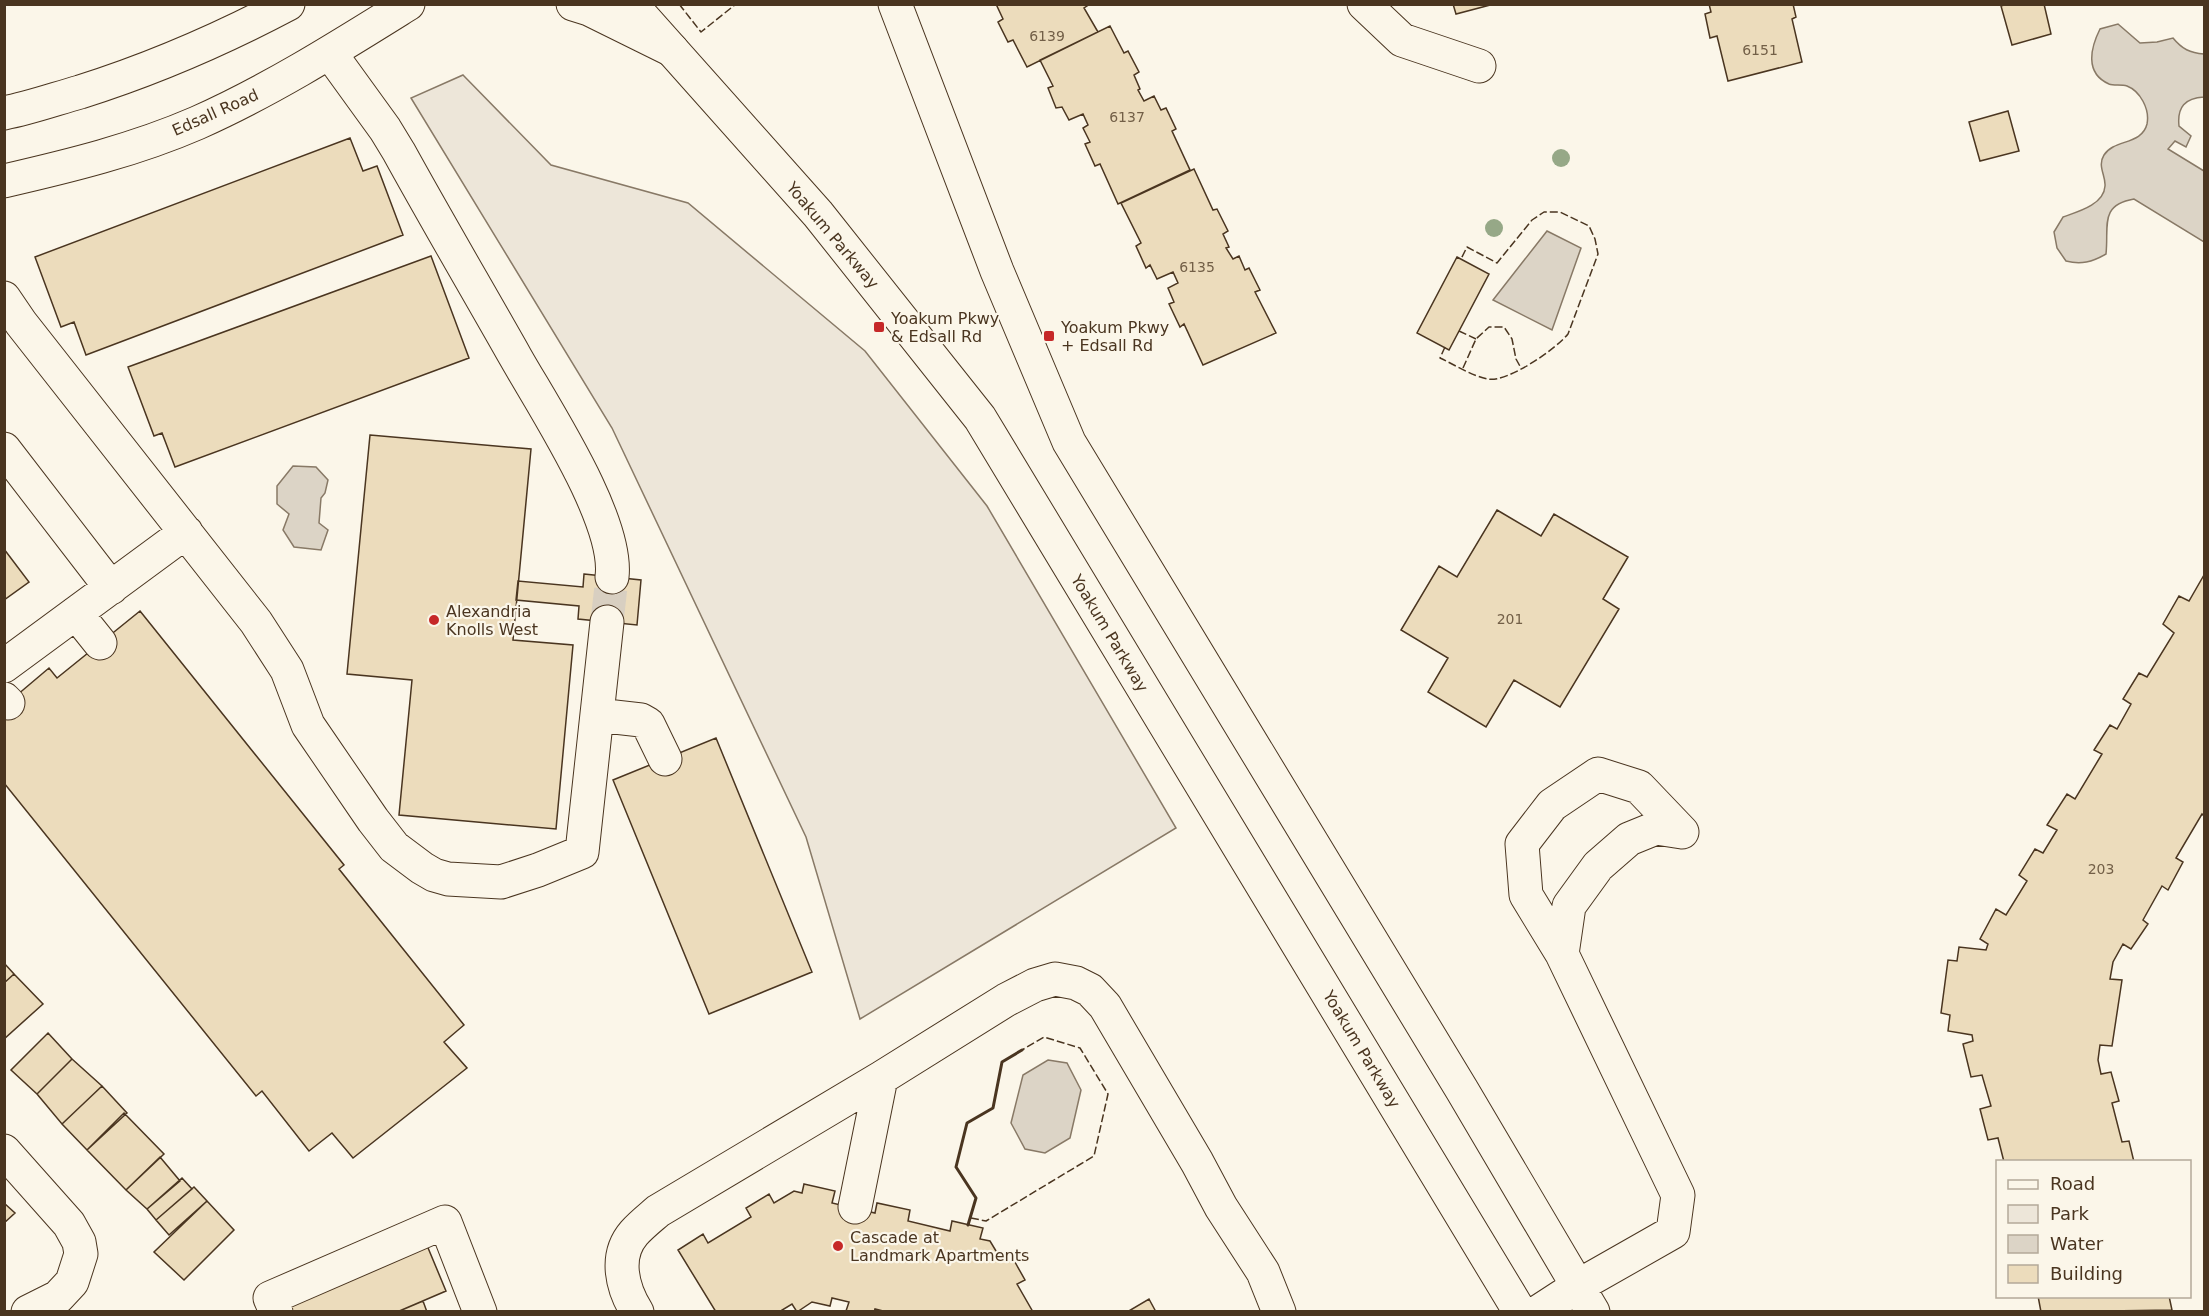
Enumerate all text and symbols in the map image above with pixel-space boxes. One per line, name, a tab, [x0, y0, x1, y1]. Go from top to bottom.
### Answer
house number: 6139	[1029, 28, 1065, 44]
house number: 6151	[1742, 42, 1778, 58]
street label: Edsall Road	[169, 85, 261, 140]
house number: 6137	[1109, 109, 1145, 125]
street label: Yoakum Parkway	[782, 177, 883, 293]
house number: 6135	[1179, 259, 1215, 275]
place label: Yoakum Pkwy & Edsall Rd	[890, 309, 999, 346]
place label: Yoakum Pkwy + Edsall Rd	[1060, 318, 1169, 355]
marker: Yoakum Pkwy & Edsall Rd	[872, 320, 886, 334]
marker: Yoakum Pkwy + Edsall Rd	[1042, 329, 1056, 343]
street label: Yoakum Parkway	[1066, 570, 1152, 695]
place label: Alexandria Knolls West	[446, 602, 538, 639]
house number: 201	[1497, 611, 1523, 627]
marker: Alexandria Knolls West	[427, 613, 441, 627]
house number: 203	[2088, 861, 2114, 877]
street label: Yoakum Parkway	[1318, 986, 1404, 1111]
legend	[1996, 1160, 2191, 1298]
text: Road	[2050, 1173, 2095, 1194]
text: Park	[2050, 1203, 2089, 1224]
place label: Cascade at Landmark Apartments	[850, 1228, 1029, 1265]
text: Water	[2050, 1233, 2104, 1254]
marker: Cascade at Landmark Apartments	[831, 1239, 845, 1253]
text: Building	[2050, 1263, 2123, 1284]

